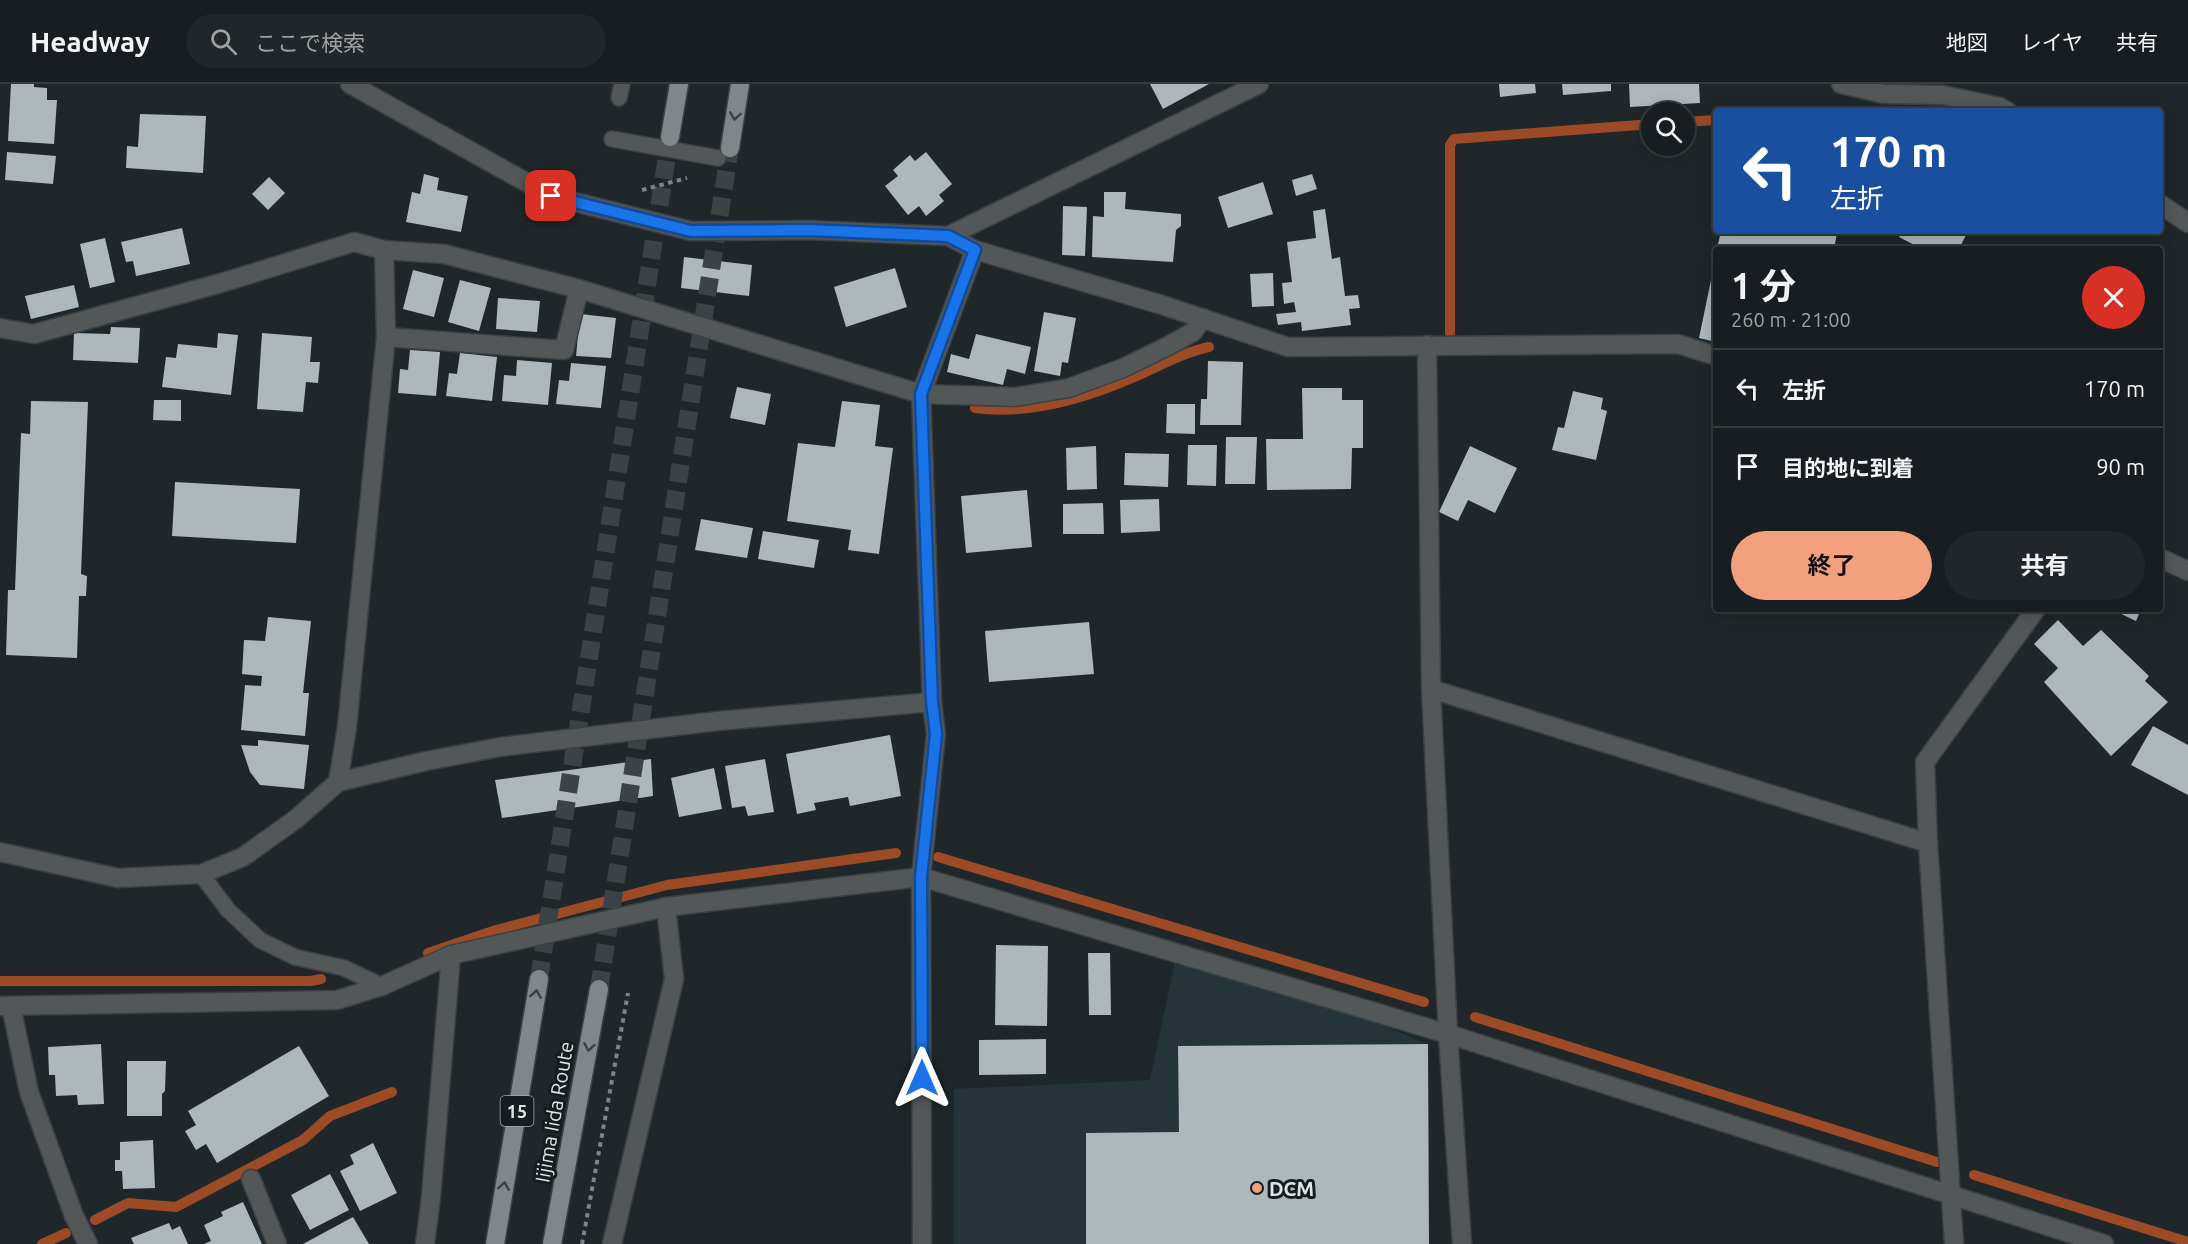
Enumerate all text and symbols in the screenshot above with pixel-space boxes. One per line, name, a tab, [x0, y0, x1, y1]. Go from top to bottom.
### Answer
search box	[186, 14, 606, 68]
icon: search	[207, 25, 240, 58]
text: Headway	[30, 26, 150, 57]
text: ここで検索	[255, 30, 365, 55]
text: 地図	[1946, 30, 1988, 54]
text: レイヤ	[2021, 30, 2083, 54]
text: 共有	[2116, 30, 2158, 54]
map controls	[1641, 102, 1695, 156]
button: search	[1641, 102, 1695, 156]
one-way arrow	[729, 111, 741, 121]
text: 170 m	[1830, 128, 1947, 175]
icon: left	[1731, 132, 1809, 210]
pin	[525, 170, 576, 221]
icon: arrive	[534, 179, 567, 212]
text: 左折	[1830, 183, 1884, 213]
text: 1 分	[1731, 265, 1796, 306]
button: close	[2082, 266, 2145, 329]
text: 260 m · 21:00	[1731, 308, 1851, 331]
icon: left	[1731, 372, 1764, 405]
text: 170 m	[2084, 376, 2145, 401]
text: 左折	[1782, 377, 1826, 402]
icon: arrive	[1731, 450, 1764, 483]
text: 90 m	[2096, 454, 2145, 479]
text: 目的地に到着	[1782, 455, 1914, 480]
button: 終了	[1731, 531, 1932, 600]
button: 共有	[1944, 531, 2145, 600]
one-way arrow	[530, 989, 542, 999]
street label: Iijima Iida Route	[530, 1040, 578, 1184]
one-way arrow	[583, 1041, 596, 1051]
position arrow	[890, 1046, 954, 1110]
road number: 15	[500, 1096, 534, 1126]
place label: DCM	[1269, 1177, 1314, 1200]
marker: DCM	[1250, 1181, 1264, 1195]
one-way arrow	[498, 1182, 510, 1191]

